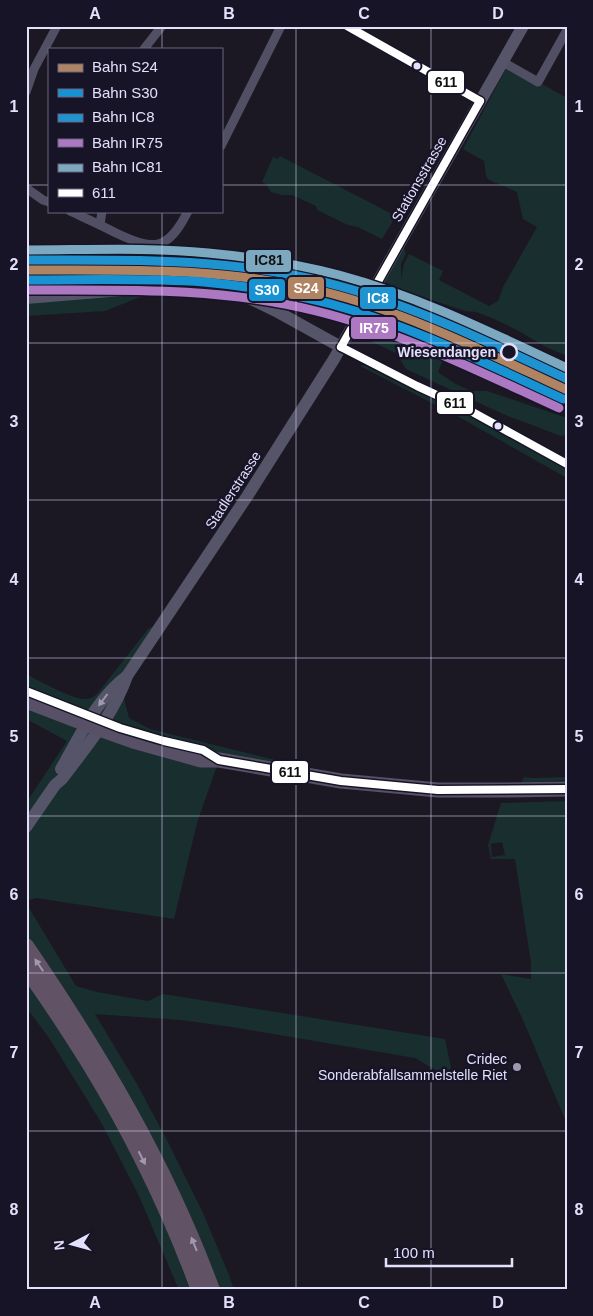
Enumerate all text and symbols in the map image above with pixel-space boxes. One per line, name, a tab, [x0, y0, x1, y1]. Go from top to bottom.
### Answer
text: A	[89, 5, 101, 22]
text: B	[223, 5, 235, 22]
text: C	[358, 5, 370, 22]
text: D	[492, 5, 504, 22]
legend	[48, 48, 222, 212]
text: Bahn S24	[92, 58, 158, 75]
unlabelled marker	[412, 61, 422, 71]
line badge: 611	[427, 70, 465, 94]
text: 611	[435, 74, 458, 90]
text: Bahn S30	[92, 84, 158, 101]
text: 1	[10, 98, 19, 115]
text: 1	[575, 98, 584, 115]
text: Bahn IC8	[92, 108, 155, 125]
street label: Stationsstrasse	[388, 133, 450, 224]
text: Bahn IR75	[92, 134, 163, 151]
text: Bahn IC81	[92, 158, 163, 175]
text: 611	[92, 184, 116, 201]
line badge: IC81	[245, 249, 292, 273]
text: IC81	[254, 252, 284, 268]
text: 2	[10, 256, 19, 273]
text: 2	[575, 256, 584, 273]
line badge: S24	[287, 276, 325, 300]
line badge: S30	[248, 278, 286, 302]
text: S24	[294, 280, 319, 296]
text: S30	[255, 282, 280, 298]
line badge: IC8	[359, 286, 397, 310]
text: IC8	[367, 290, 389, 306]
line badge: IR75	[350, 316, 397, 340]
text: IR75	[359, 320, 389, 336]
marker: Wiesendangen	[500, 343, 518, 361]
place label: Wiesendangen	[397, 344, 496, 360]
line badge: 611	[436, 391, 474, 415]
text: 611	[444, 395, 467, 411]
text: 3	[10, 413, 19, 430]
text: 3	[575, 413, 584, 430]
unlabelled marker	[493, 421, 503, 431]
street label: Stadlerstrasse	[202, 448, 264, 532]
text: 4	[10, 571, 19, 588]
text: 4	[575, 571, 584, 588]
one-way arrow	[98, 694, 109, 707]
text: 5	[10, 728, 19, 745]
text: 5	[575, 728, 584, 745]
line badge: 611	[271, 760, 309, 784]
text: 611	[279, 764, 302, 780]
text: 6	[10, 886, 19, 903]
text: 6	[575, 886, 584, 903]
one-way arrow	[34, 958, 44, 972]
text: 7	[10, 1044, 19, 1061]
text: 7	[575, 1044, 584, 1061]
place label: Cridec Sonderabfallsammelstelle Riet	[318, 1051, 507, 1083]
marker: Cridec Sonderabfallsammelstelle Riet	[511, 1061, 523, 1073]
one-way arrow	[138, 1151, 146, 1166]
text: 8	[10, 1201, 19, 1218]
text: 8	[575, 1201, 584, 1218]
north arrow	[48, 1218, 98, 1268]
scale bar	[386, 1236, 512, 1268]
one-way arrow	[190, 1237, 198, 1251]
text: N	[51, 1239, 68, 1251]
text: 100 m	[393, 1244, 435, 1261]
text: A	[89, 1294, 101, 1311]
text: B	[223, 1294, 235, 1311]
text: C	[358, 1294, 370, 1311]
text: D	[492, 1294, 504, 1311]

